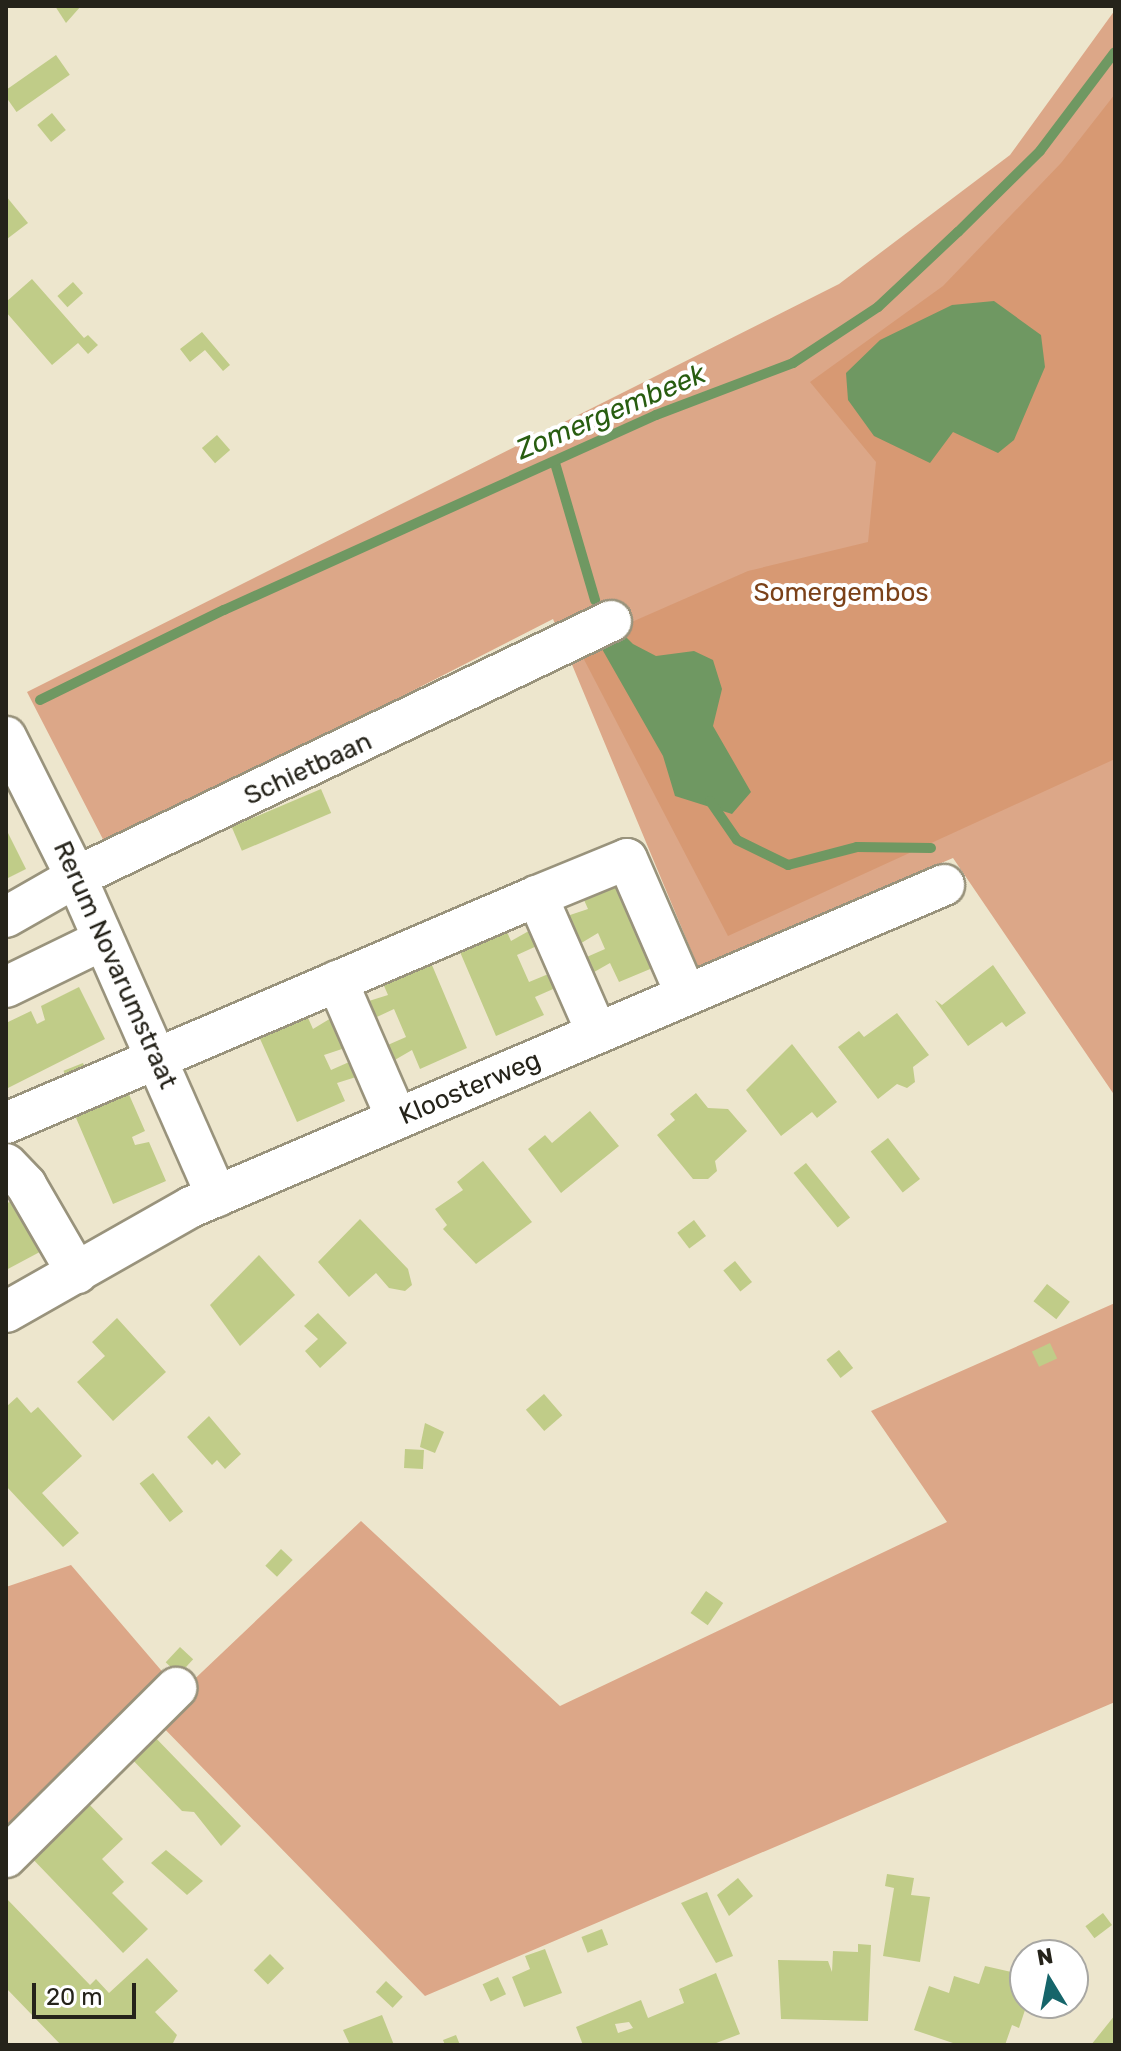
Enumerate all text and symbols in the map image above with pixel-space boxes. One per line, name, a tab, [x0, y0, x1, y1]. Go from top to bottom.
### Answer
water label: Zomergembeek	[511, 357, 711, 467]
park label: Somergembos	[753, 577, 929, 609]
street label: Schietbaan	[239, 726, 377, 812]
street label: Rerum Novarumstraat	[46, 836, 184, 1094]
street label: Kloosterweg	[395, 1044, 545, 1132]
north arrow	[1009, 1939, 1089, 2019]
text: N	[1035, 1942, 1055, 1972]
scale bar	[36, 1967, 140, 2017]
text: 20 m	[46, 1983, 103, 2011]

